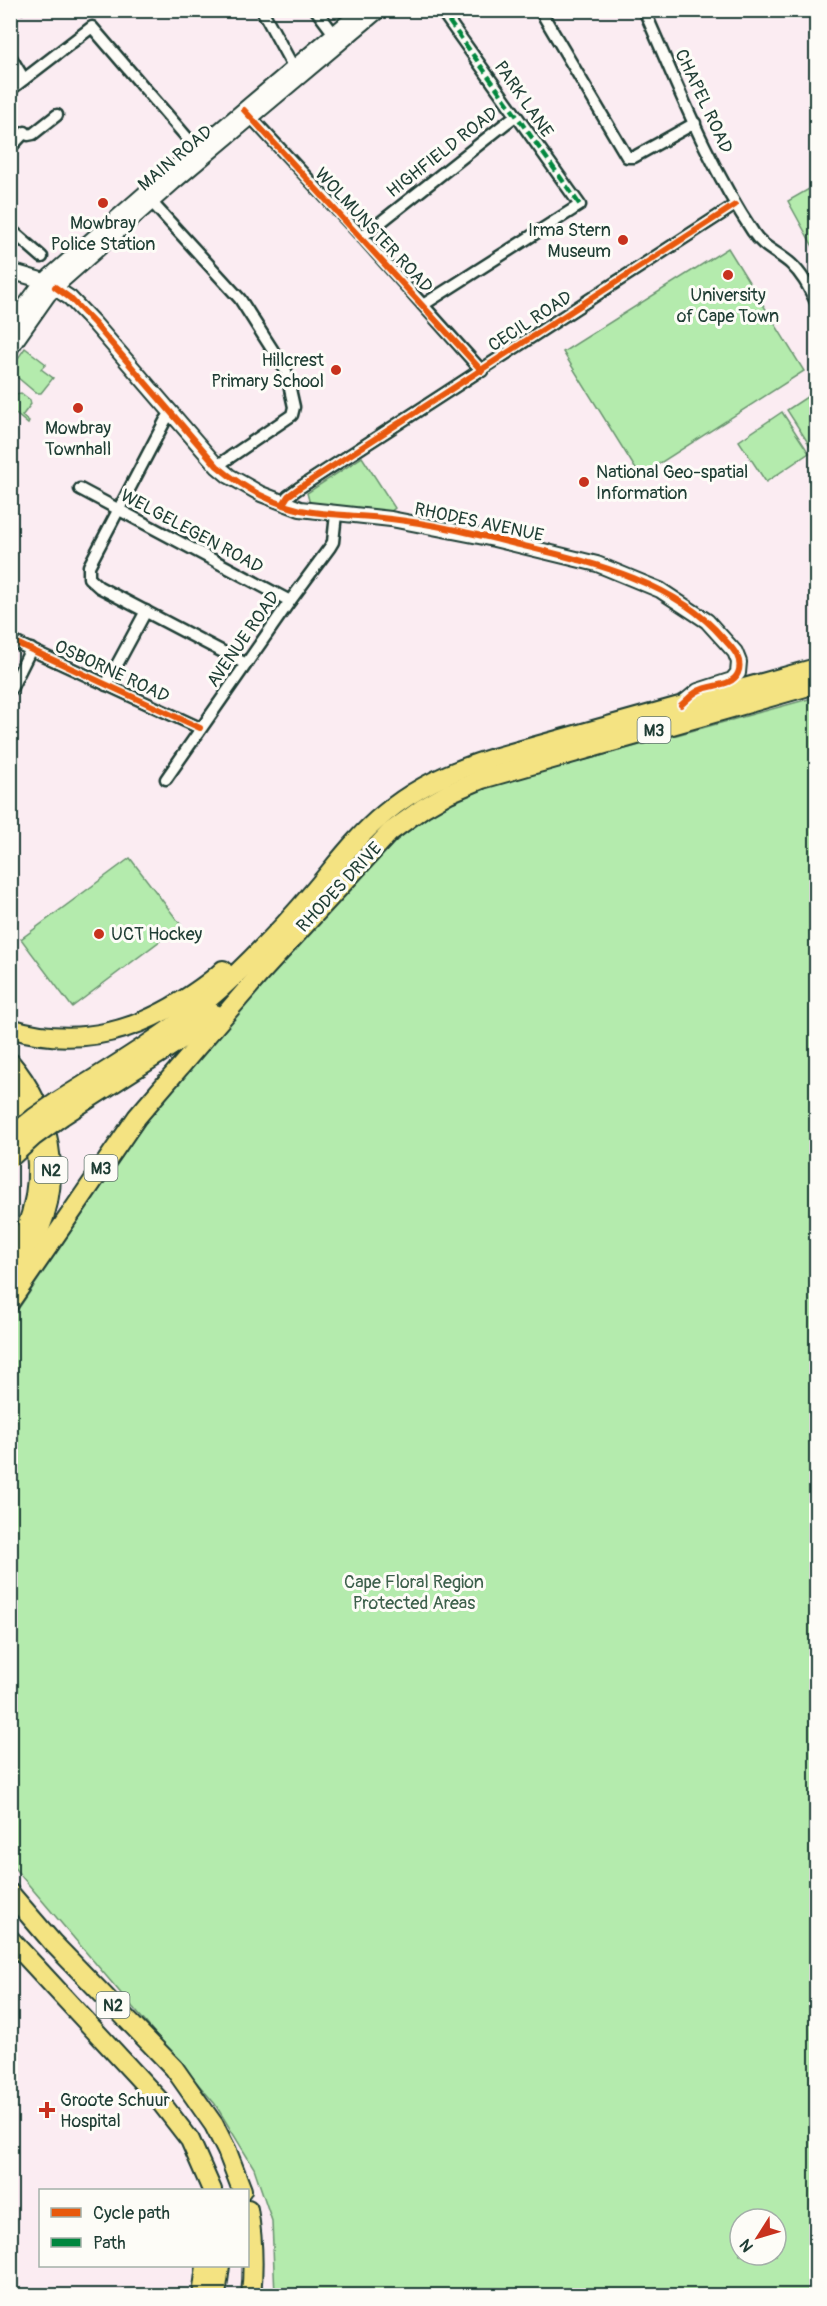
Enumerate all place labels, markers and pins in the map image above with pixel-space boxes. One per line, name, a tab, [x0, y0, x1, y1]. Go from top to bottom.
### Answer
marker: Mowbray Police Station	[96, 196, 110, 210]
place label: Mowbray Police Station	[51, 212, 155, 256]
place label: Irma Stern Museum	[528, 219, 611, 263]
marker: Irma Stern Museum	[616, 233, 630, 247]
marker: University of Cape Town	[721, 268, 735, 282]
place label: University of Cape Town	[677, 284, 779, 328]
place label: Hillcrest Primary School	[211, 349, 325, 393]
marker: Hillcrest Primary School	[329, 363, 343, 377]
marker: Mowbray Townhall	[71, 401, 85, 415]
place label: Mowbray Townhall	[45, 417, 111, 461]
place label: National Geo-spatial Information	[596, 461, 748, 505]
marker: National Geo-spatial Information	[577, 475, 591, 489]
place label: UCT Hockey	[111, 923, 203, 946]
marker: UCT Hockey	[92, 927, 106, 941]
place label: Groote Schuur Hospital	[60, 2089, 171, 2133]
marker: Groote Schuur Hospital	[38, 2101, 56, 2119]

